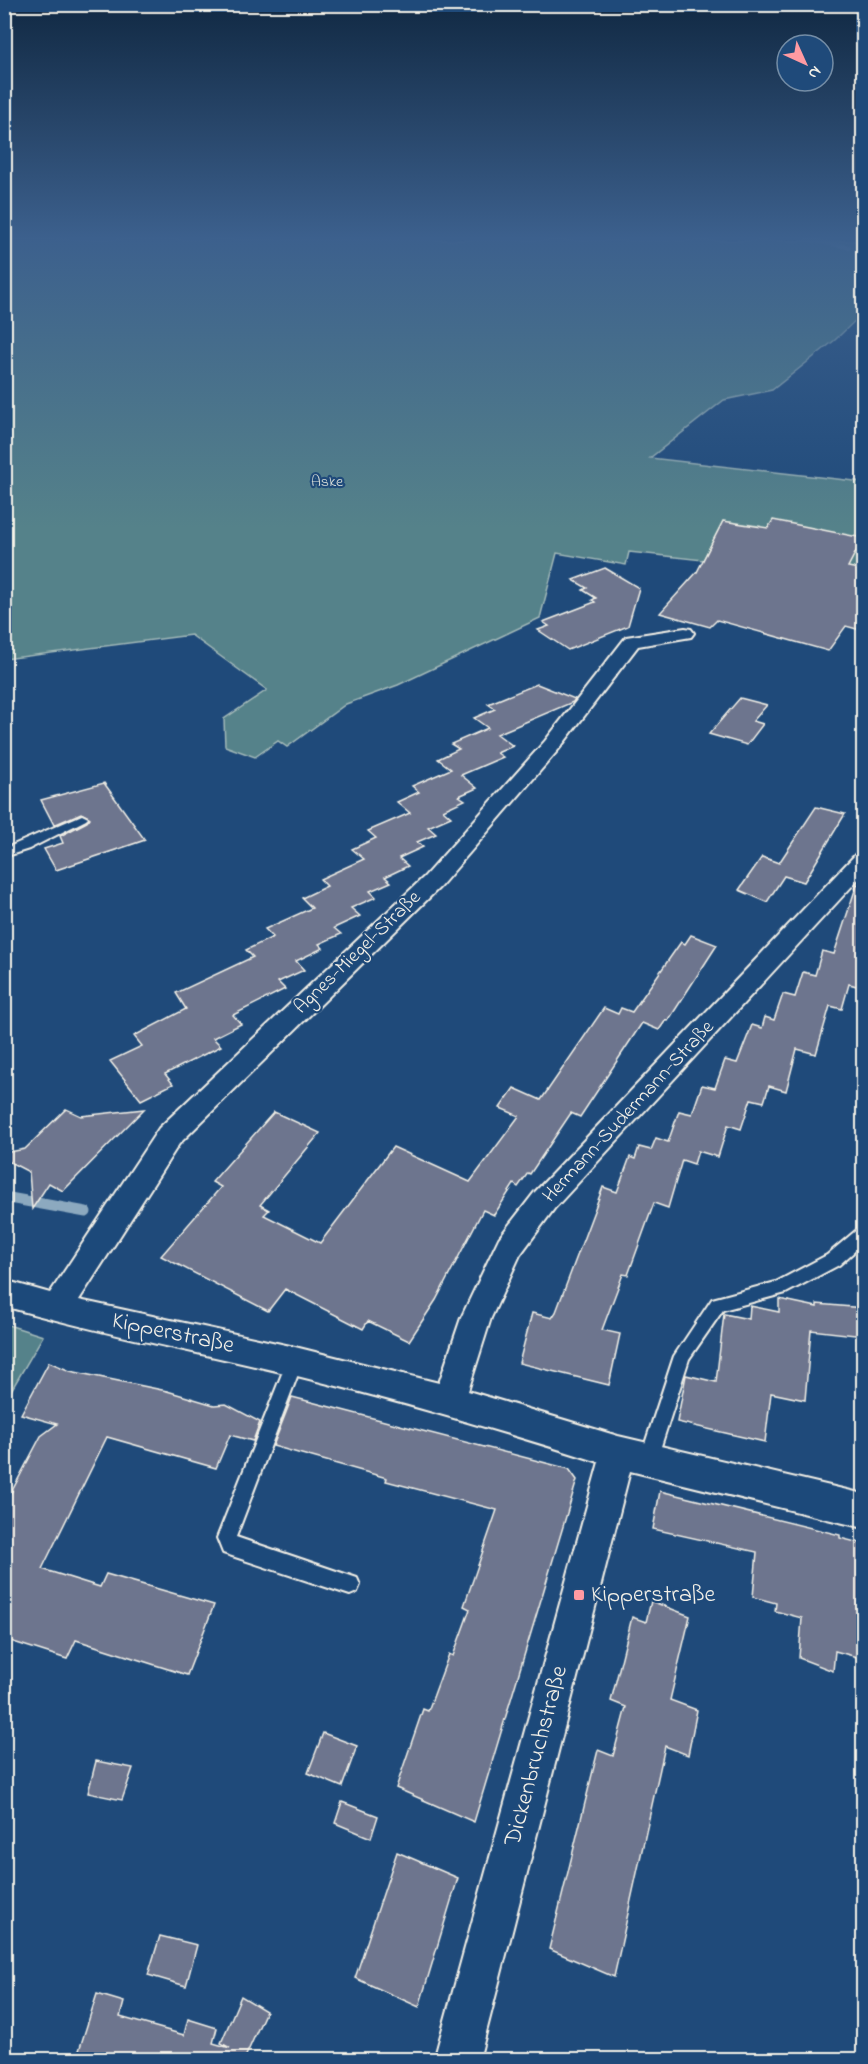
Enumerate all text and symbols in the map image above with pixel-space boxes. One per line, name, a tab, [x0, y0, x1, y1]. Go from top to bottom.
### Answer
north arrow	[775, 33, 835, 93]
text: N	[802, 60, 827, 85]
park label: Aske	[311, 470, 344, 494]
street label: Agnes-Miegel-Straße	[288, 884, 429, 1022]
street label: Hermann-Sudermann-Straße	[536, 1014, 722, 1210]
street label: Kipperstraße	[109, 1304, 238, 1364]
place label: Kipperstraße	[591, 1578, 715, 1613]
marker: Kipperstraße	[572, 1588, 586, 1602]
street label: Dickenbruchstraße	[496, 1662, 578, 1851]

